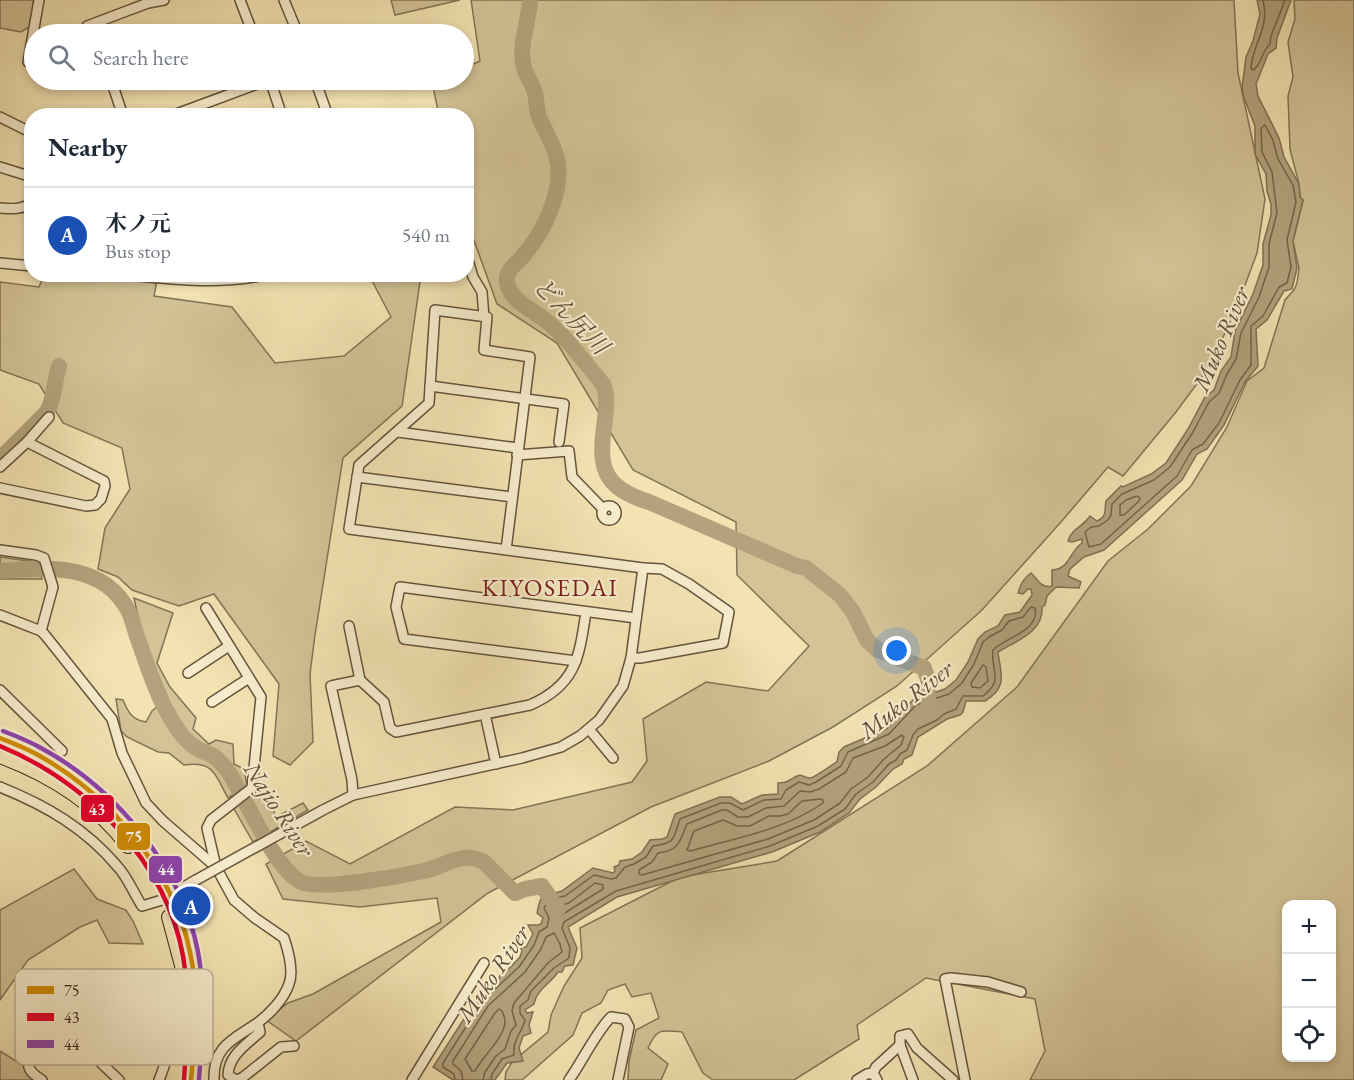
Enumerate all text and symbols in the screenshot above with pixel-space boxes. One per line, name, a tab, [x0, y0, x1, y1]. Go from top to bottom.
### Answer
search box	[24, 24, 474, 90]
icon: search	[45, 41, 78, 74]
text: Search here	[93, 43, 188, 72]
text: Nearby	[48, 130, 128, 164]
text: 木ノ元	[105, 209, 171, 238]
text: A	[60, 222, 75, 248]
text: 540 m	[402, 222, 450, 248]
text: Bus stop	[105, 238, 171, 264]
water label: どん尻川	[527, 270, 618, 363]
water label: Muko River	[1184, 280, 1257, 398]
district label: KIYOSEDAI	[482, 572, 618, 603]
your location	[882, 636, 911, 665]
water label: Muko River	[851, 652, 960, 747]
water label: Najio River	[237, 754, 323, 864]
line badge: 43	[80, 794, 115, 823]
text: 43	[89, 799, 105, 820]
line badge: 75	[116, 822, 151, 851]
text: 75	[126, 826, 142, 847]
line badge: 44	[148, 855, 183, 884]
text: 44	[158, 859, 175, 880]
pin: A	[172, 884, 210, 928]
map controls	[1282, 900, 1336, 1062]
button: +	[1282, 900, 1336, 954]
water label: Muko River	[448, 918, 538, 1030]
button: −	[1282, 954, 1336, 1008]
legend	[15, 969, 213, 1065]
text: 75	[64, 980, 79, 1001]
text: 43	[64, 1007, 80, 1028]
button: locate	[1282, 1008, 1336, 1062]
text: 44	[64, 1034, 80, 1055]

